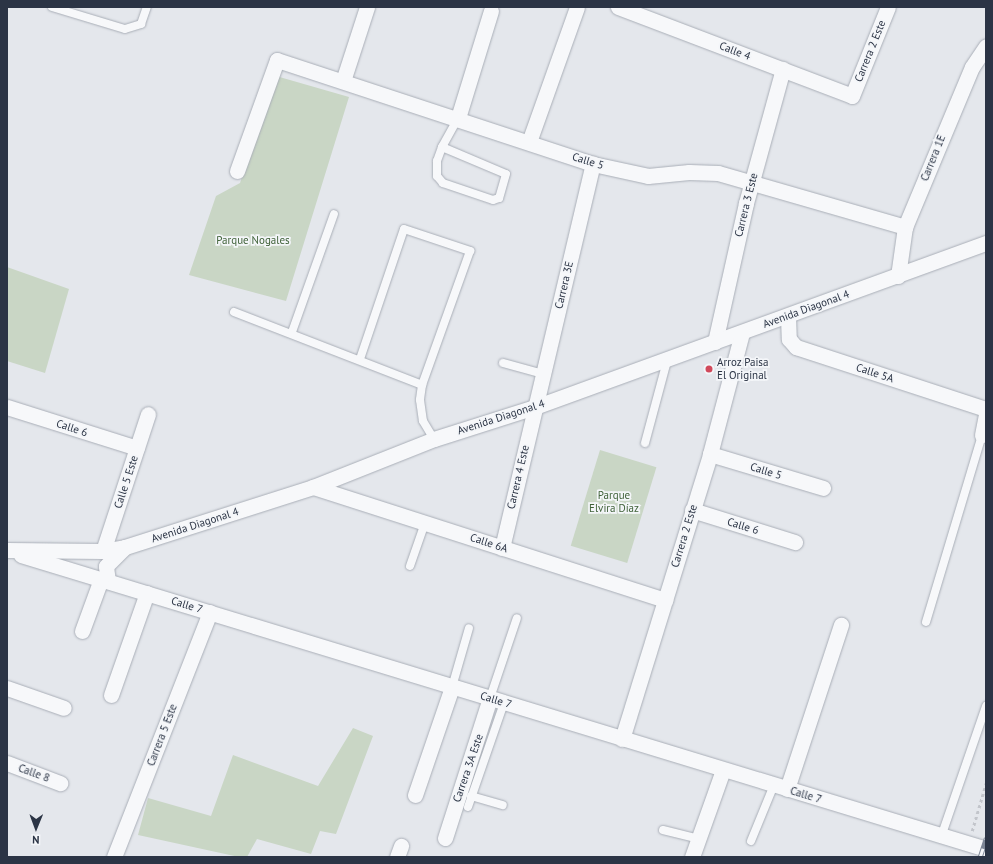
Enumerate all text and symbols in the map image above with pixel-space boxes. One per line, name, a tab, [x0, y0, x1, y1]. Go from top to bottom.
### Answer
street label: Carrera 2 Este	[852, 18, 888, 84]
street label: Calle 4	[717, 39, 753, 63]
street label: Carrera 1E	[918, 133, 948, 183]
street label: Calle 5	[571, 150, 605, 172]
street label: Carrera 3 Este	[732, 172, 760, 238]
park label: Parque Nogales	[216, 233, 290, 247]
street label: Carrera 3E	[552, 260, 576, 310]
street label: Avenida Diagonal 4	[761, 287, 851, 331]
place label: Arroz Paisa El Original	[717, 356, 769, 382]
street label: Calle 5A	[854, 361, 896, 385]
marker: Arroz Paisa El Original	[704, 364, 714, 374]
street label: Avenida Diagonal 4	[456, 397, 546, 437]
street label: Calle 6	[55, 417, 89, 439]
street label: Carrera 4 Este	[504, 444, 532, 510]
street label: Calle 5 Este	[111, 454, 141, 510]
street label: Calle 5	[749, 460, 783, 482]
park label: Parque Elvira Díaz	[589, 489, 639, 515]
street label: Carrera 2 Este	[668, 503, 700, 569]
street label: Avenida Diagonal 4	[150, 505, 240, 545]
street label: Calle 6	[726, 515, 760, 537]
street label: Calle 6A	[468, 531, 510, 555]
street label: Calle 7	[170, 594, 204, 616]
street label: Calle 7	[479, 689, 513, 711]
street label: Carrera 5 Este	[144, 702, 180, 768]
street label: Carrera 3A Este	[450, 732, 486, 804]
street label: Calle 8	[16, 761, 52, 785]
street label: Calle 7	[789, 784, 823, 806]
north arrow	[16, 808, 56, 848]
text: N	[32, 833, 40, 847]

